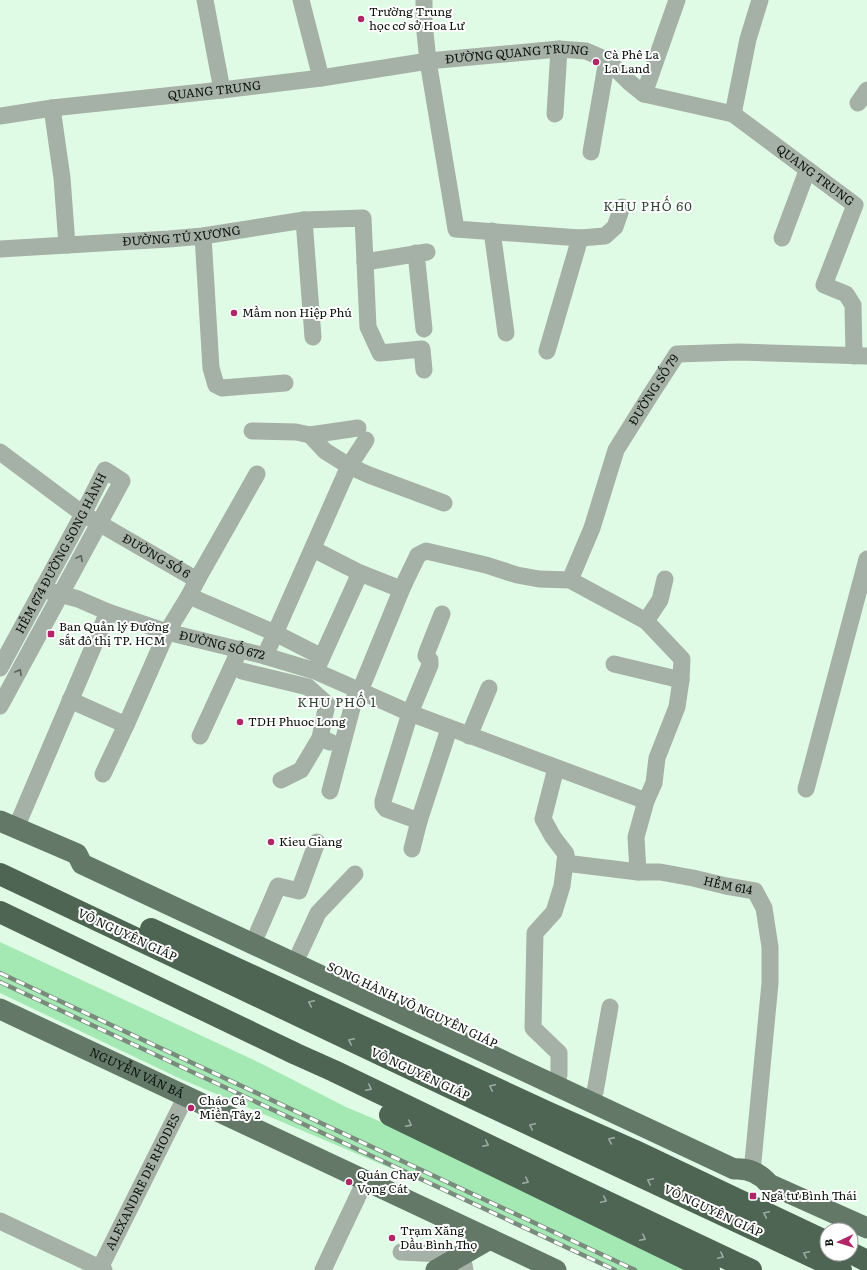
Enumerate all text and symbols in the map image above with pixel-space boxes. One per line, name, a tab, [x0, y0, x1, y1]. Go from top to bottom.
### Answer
place label: Trường Trung học cơ sở Hoa Lư	[369, 2, 465, 34]
marker: Trường Trung học cơ sở Hoa Lư	[356, 14, 366, 24]
street label: ĐƯỜNG QUANG TRUNG	[444, 39, 590, 67]
place label: Cà Phê La La Land	[604, 45, 660, 77]
marker: Cà Phê La La Land	[591, 57, 601, 67]
street label: QUANG TRUNG	[167, 75, 262, 104]
street label: QUANG TRUNG	[773, 139, 859, 210]
district label: KHU PHỐ 60	[603, 195, 693, 215]
street label: ĐƯỜNG TÚ XƯƠNG	[122, 220, 242, 250]
place label: Mầm non Hiệp Phú	[242, 303, 352, 321]
marker: Mầm non Hiệp Phú	[229, 308, 239, 318]
street label: ĐƯỜNG SỐ 79	[623, 350, 683, 429]
street label: HẺM 674 ĐƯỜNG SONG HÀNH	[10, 469, 110, 637]
street label: ĐƯỜNG SỐ 6	[119, 529, 194, 582]
one-way arrow	[76, 555, 83, 562]
place label: Ban Quản lý Đường sắt đô thị TP. HCM	[59, 617, 169, 649]
street label: ĐƯỜNG SỐ 672	[177, 625, 267, 664]
marker: Ban Quản lý Đường sắt đô thị TP. HCM	[46, 629, 56, 639]
one-way arrow	[14, 669, 21, 676]
district label: KHU PHỐ 1	[297, 691, 377, 711]
place label: TDH Phuoc Long	[248, 712, 346, 730]
marker: TDH Phuoc Long	[235, 717, 245, 727]
place label: Kieu Giang	[279, 832, 343, 850]
marker: Kieu Giang	[266, 837, 276, 847]
street label: HẺM 614	[702, 871, 754, 898]
street label: VÕ NGUYÊN GIÁP	[75, 903, 180, 965]
street label: SONG HÀNH VÕ NGUYÊN GIÁP	[324, 957, 501, 1052]
one-way arrow	[307, 1000, 315, 1008]
one-way arrow	[348, 1038, 355, 1046]
street label: NGUYỄN VĂN BÁ	[87, 1042, 188, 1102]
street label: VÕ NGUYÊN GIÁP	[368, 1042, 473, 1104]
one-way arrow	[365, 1083, 373, 1091]
one-way arrow	[489, 1084, 497, 1092]
place label: Cháo Cá Miền Tây 2	[199, 1091, 261, 1123]
marker: Cháo Cá Miền Tây 2	[186, 1103, 196, 1113]
street label: ALEXANDRE DE RHODES	[100, 1110, 184, 1253]
one-way arrow	[405, 1119, 413, 1127]
one-way arrow	[529, 1123, 536, 1131]
one-way arrow	[607, 1137, 615, 1145]
one-way arrow	[482, 1139, 490, 1147]
place label: Quán Chay Vọng Cát	[357, 1165, 419, 1197]
one-way arrow	[522, 1176, 530, 1184]
marker: Quán Chay Vọng Cát	[344, 1177, 354, 1187]
one-way arrow	[646, 1178, 654, 1186]
street label: VÕ NGUYÊN GIÁP	[661, 1179, 766, 1241]
place label: Ngã tư Bình Thái	[761, 1186, 857, 1204]
marker: Ngã tư Bình Thái	[748, 1191, 758, 1201]
one-way arrow	[599, 1195, 607, 1203]
one-way arrow	[763, 1211, 771, 1219]
place label: Trạm Xăng Dầu Bình Thọ	[400, 1221, 477, 1253]
north arrow	[819, 1222, 859, 1262]
marker: Trạm Xăng Dầu Bình Thọ	[387, 1233, 397, 1243]
one-way arrow	[639, 1233, 646, 1241]
text: B	[820, 1238, 836, 1247]
one-way arrow	[717, 1251, 725, 1259]
one-way arrow	[802, 1251, 810, 1259]

